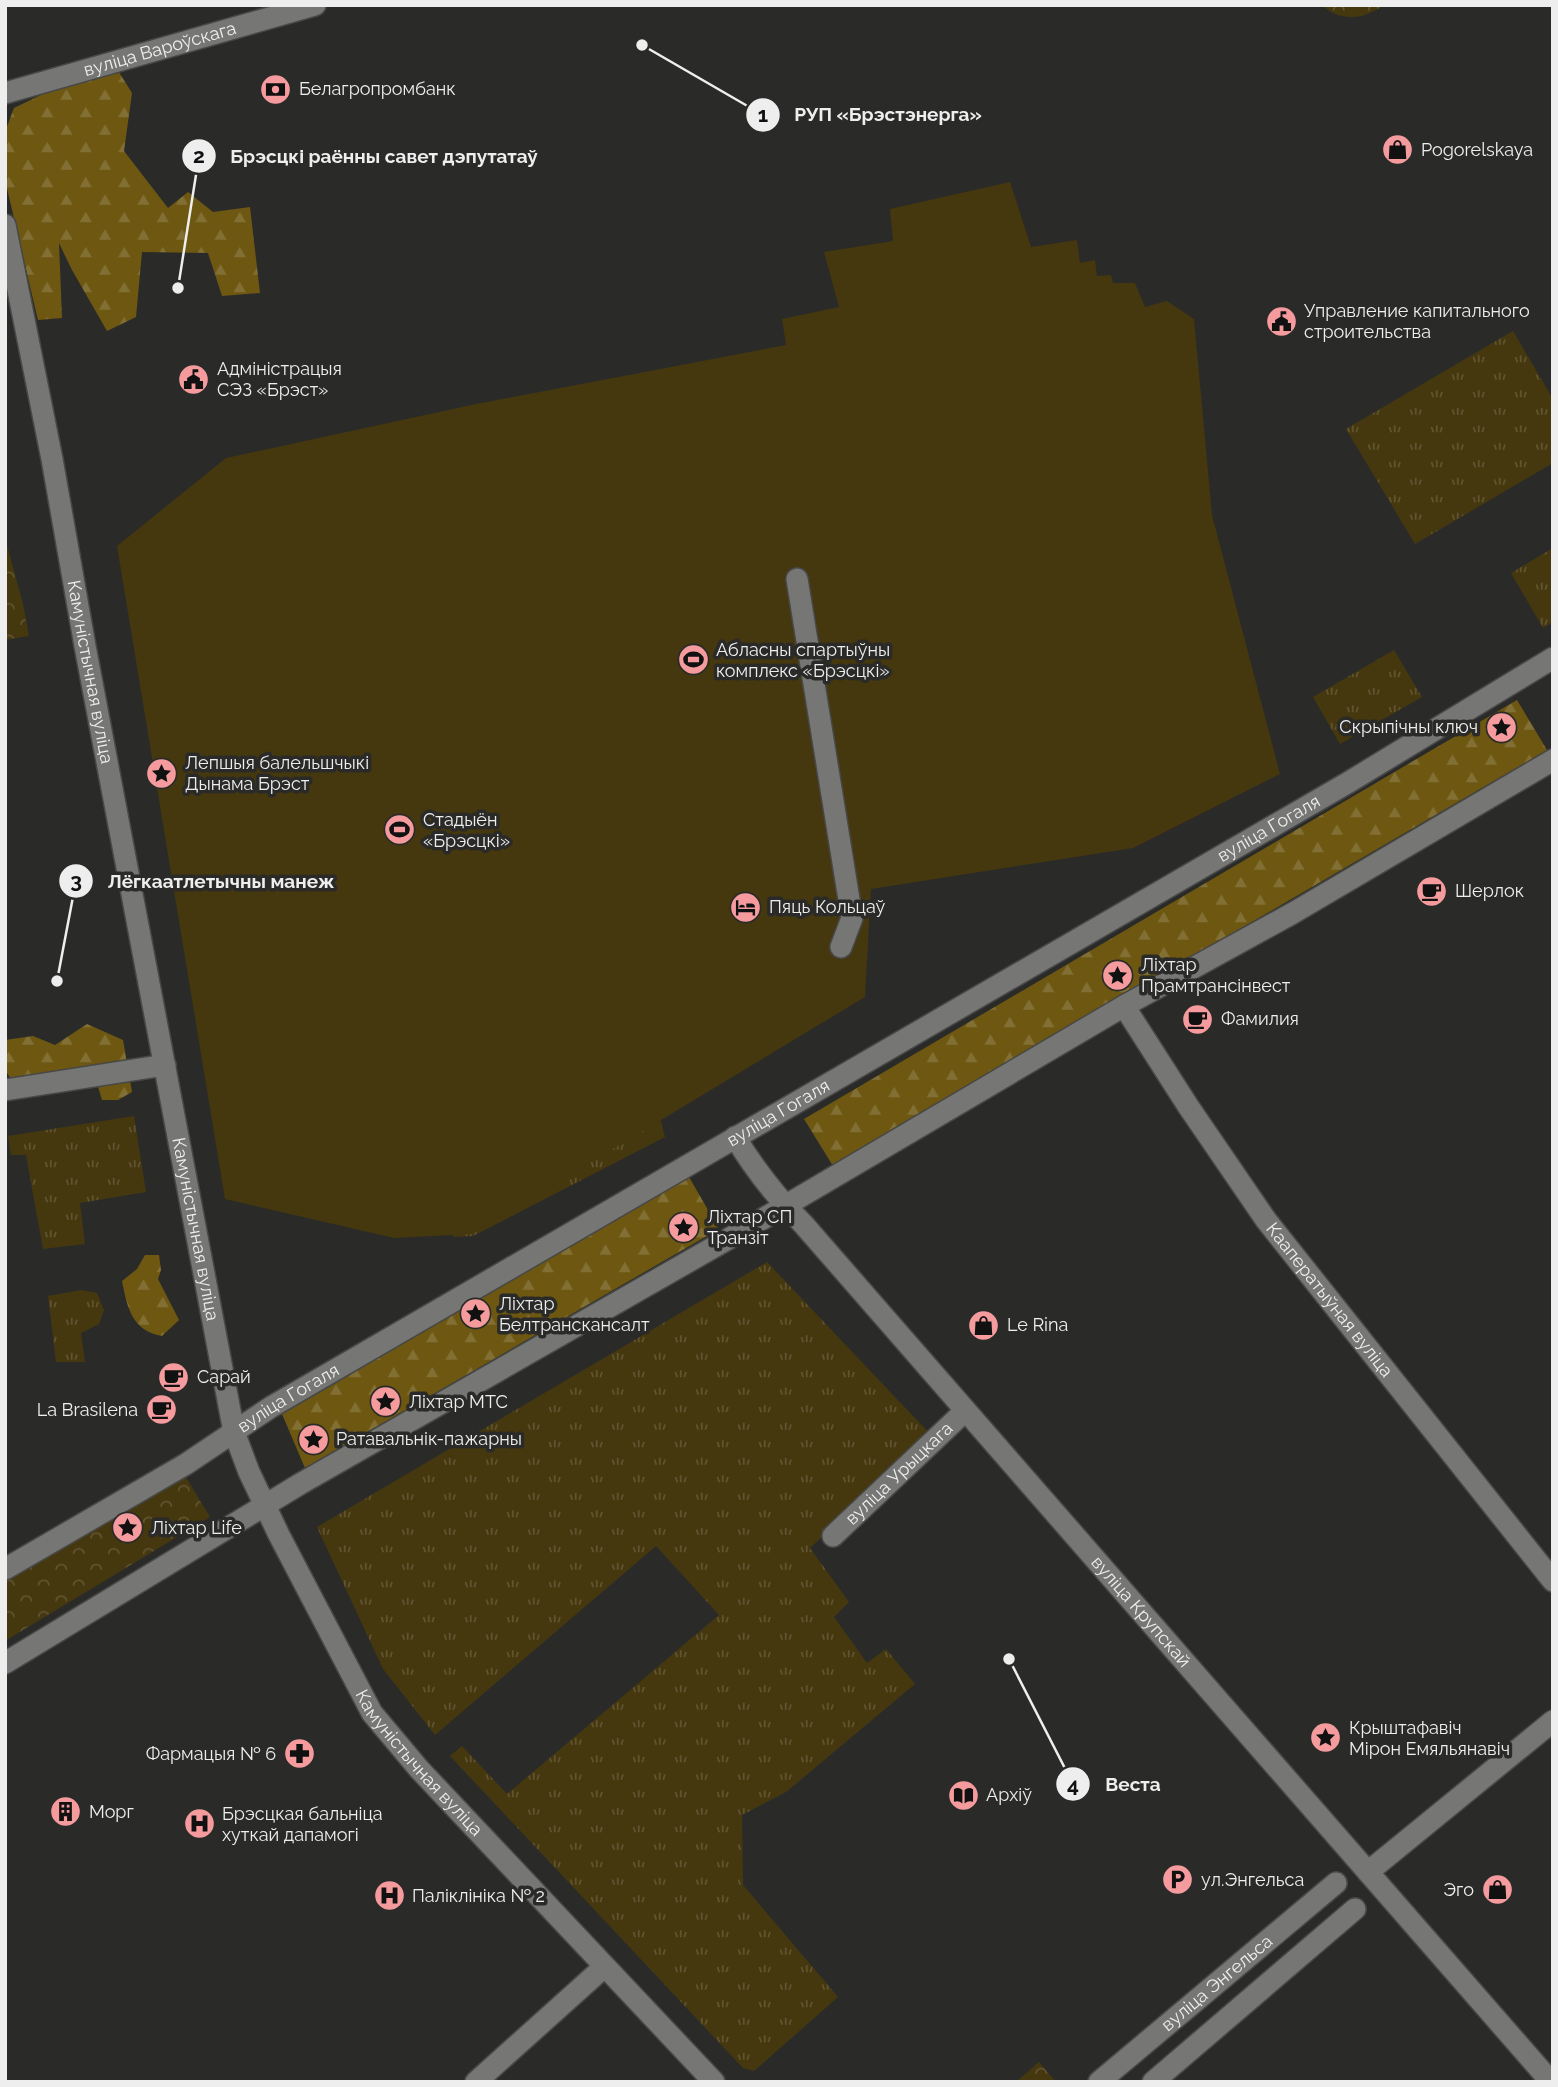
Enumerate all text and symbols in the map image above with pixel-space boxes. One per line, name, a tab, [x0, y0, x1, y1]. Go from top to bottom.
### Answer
street label: вуліца Вароўскага	[81, 17, 238, 80]
bank icon: Белагропромбанк	[259, 72, 293, 106]
place label: Белагропромбанк	[299, 78, 456, 99]
callout: РУП «Брэстэнерга»	[745, 95, 996, 135]
text: 1	[758, 102, 768, 127]
text: РУП «Брэстэнерга»	[794, 103, 982, 125]
shop icon: Pogorelskaya	[1381, 133, 1415, 167]
callout: Брэсцкі раённы савет дэпутатаў	[182, 136, 552, 176]
place label: Pogorelskaya	[1421, 139, 1533, 160]
text: 2	[193, 143, 205, 168]
text: Брэсцкі раённы савет дэпутатаў	[230, 145, 538, 167]
place label: Управление капитального строительства	[1304, 300, 1530, 342]
public building icon: Управление капитального строительства	[1264, 304, 1298, 338]
place label: Адміністрацыя СЭЗ «Брэст»	[217, 358, 342, 400]
public building icon: Адміністрацыя СЭЗ «Брэст»	[177, 362, 211, 396]
street label: Камуністычная вуліца	[64, 578, 118, 765]
place label: Абласны спартыўны комплекс «Брэсцкі»	[716, 639, 890, 681]
sports icon: Абласны спартыўны комплекс «Брэсцкі»	[676, 643, 710, 677]
place icon: Скрыпічны ключ	[1484, 710, 1518, 744]
place label: Скрыпічны ключ	[1339, 716, 1478, 737]
place label: Лепшыя балельшчыкі Дынама Брэст	[185, 752, 369, 794]
place icon: Лепшыя балельшчыкі Дынама Брэст	[145, 756, 179, 790]
street label: вуліца Гогаля	[1214, 790, 1324, 866]
place label: Стадыён «Брэсцкі»	[423, 809, 510, 851]
sports icon: Стадыён «Брэсцкі»	[383, 813, 417, 847]
callout: Лёгкаатлетычны манеж	[59, 861, 348, 901]
text: 3	[70, 868, 82, 893]
text: Лёгкаатлетычны манеж	[108, 870, 334, 892]
cafe icon: Шерлок	[1415, 874, 1449, 908]
place label: Шерлок	[1455, 880, 1524, 901]
hotel icon: Пяць Кольцаў	[729, 890, 763, 924]
place label: Пяць Кольцаў	[769, 896, 886, 917]
place label: Ліхтар Прамтрансінвест	[1141, 954, 1291, 996]
place icon: Ліхтар Прамтрансінвест	[1101, 958, 1135, 992]
cafe icon: Фамилия	[1181, 1002, 1215, 1036]
place label: Фамилия	[1221, 1008, 1299, 1029]
street label: вуліца Гогаля	[723, 1074, 833, 1150]
street label: Камуністычная вуліца	[168, 1136, 224, 1322]
place label: Ліхтар СП Транзіт	[707, 1206, 792, 1248]
place icon: Ліхтар СП Транзіт	[667, 1210, 701, 1244]
street label: Кааператыўная вуліца	[1262, 1218, 1398, 1381]
place label: Ліхтар Белтранскансалт	[499, 1293, 650, 1335]
place icon: Ліхтар Белтранскансалт	[459, 1297, 493, 1331]
shop icon: Le Rina	[967, 1308, 1001, 1342]
place label: Le Rina	[1007, 1314, 1068, 1335]
street label: вуліца Гогаля	[233, 1359, 343, 1437]
cafe icon: Сарай	[157, 1360, 191, 1394]
place label: Сарай	[197, 1366, 251, 1387]
place icon: Ліхтар МТС	[369, 1385, 403, 1419]
place label: Ліхтар МТС	[409, 1391, 508, 1412]
cafe icon: La Brasilena	[144, 1393, 178, 1427]
place label: La Brasilena	[37, 1399, 138, 1420]
street label: вуліца Урыцкага	[841, 1417, 957, 1529]
place icon: Ратавальнік-пажарны	[296, 1422, 330, 1456]
place label: Ратавальнік-пажарны	[336, 1428, 522, 1449]
place icon: Ліхтар Life	[111, 1511, 145, 1545]
place label: Ліхтар Life	[151, 1517, 242, 1538]
street label: вуліца Крупскай	[1087, 1552, 1195, 1671]
street label: Камуністычная вуліца	[352, 1686, 487, 1840]
place label: Крыштафавіч Мірон Емяльянавіч	[1349, 1717, 1510, 1759]
place icon: Крыштафавіч Мірон Емяльянавіч	[1309, 1721, 1343, 1755]
pharmacy icon: Фармацыя № 6	[282, 1737, 316, 1771]
place label: Фармацыя № 6	[146, 1743, 276, 1764]
callout: Веста	[1056, 1764, 1174, 1804]
text: 4	[1067, 1772, 1079, 1797]
text: Веста	[1105, 1773, 1161, 1795]
library icon: Архіў	[946, 1778, 980, 1812]
place label: Архіў	[986, 1784, 1032, 1805]
building icon: Морг	[49, 1795, 83, 1829]
place label: Морг	[89, 1801, 134, 1822]
place label: Брэсцкая бальніца хуткай дапамогі	[222, 1803, 383, 1845]
hospital icon: Брэсцкая бальніца хуткай дапамогі	[182, 1807, 216, 1841]
parking icon: ул.Энгельса	[1161, 1863, 1195, 1897]
place label: ул.Энгельса	[1201, 1869, 1304, 1890]
shop icon: Эго	[1480, 1873, 1514, 1907]
hospital icon: Паліклініка № 2	[372, 1879, 406, 1913]
place label: Эго	[1443, 1879, 1474, 1900]
place label: Паліклініка № 2	[412, 1885, 545, 1906]
street label: вуліца Энгельса	[1157, 1930, 1276, 2035]

